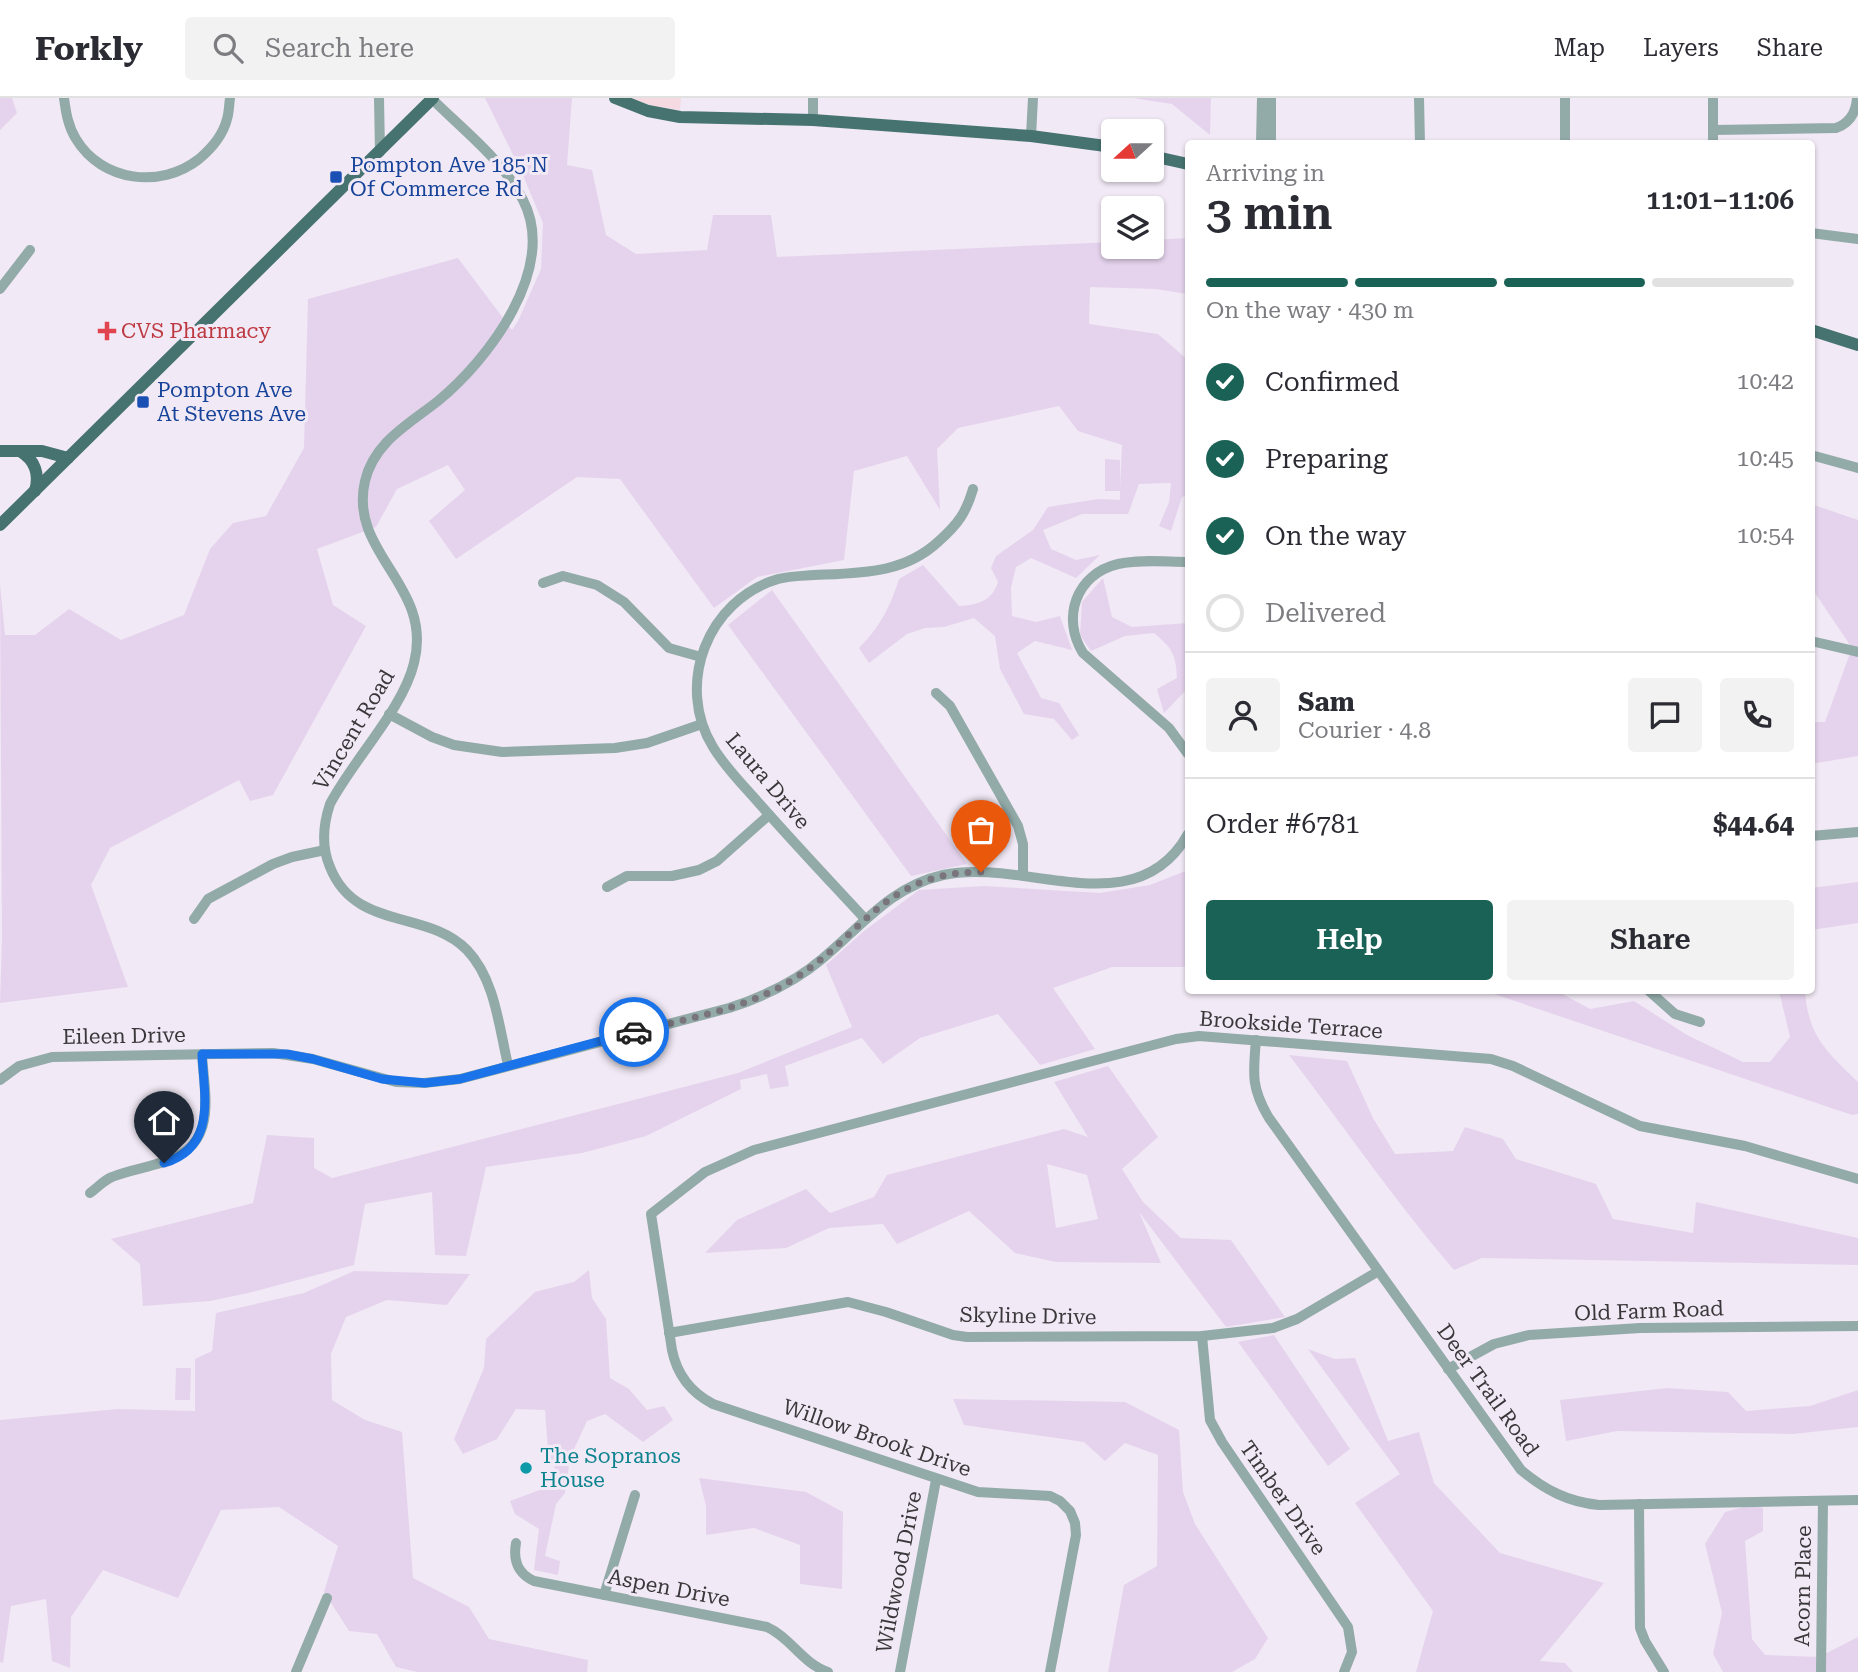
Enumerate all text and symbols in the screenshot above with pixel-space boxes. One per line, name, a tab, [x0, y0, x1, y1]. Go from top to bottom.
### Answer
search box	[185, 17, 675, 80]
text: Forkly	[35, 29, 143, 68]
icon: search	[209, 29, 247, 67]
text: Search here	[265, 33, 414, 63]
text: Map	[1554, 34, 1605, 62]
text: Layers	[1643, 34, 1719, 62]
text: Share	[1757, 34, 1823, 62]
north arrow	[1101, 119, 1164, 182]
map controls	[1101, 119, 1164, 259]
place label: Pompton Ave 185'N Of Commerce Rd	[350, 153, 548, 201]
text: Arriving in	[1206, 160, 1325, 187]
marker: Pompton Ave 185'N Of Commerce Rd	[328, 169, 344, 185]
text: 11:01–11:06	[1646, 185, 1794, 215]
text: 3 min	[1206, 186, 1333, 240]
button: layers	[1101, 196, 1164, 259]
text: On the way · 430 m	[1206, 297, 1414, 324]
place label: CVS Pharmacy	[121, 319, 271, 343]
marker: CVS Pharmacy	[99, 323, 115, 339]
icon: check	[1206, 363, 1244, 401]
text: Confirmed	[1265, 367, 1400, 397]
text: 10:42	[1737, 368, 1794, 395]
place label: Pompton Ave At Stevens Ave	[157, 378, 306, 426]
marker: Pompton Ave At Stevens Ave	[135, 394, 151, 410]
icon: check	[1206, 440, 1244, 478]
text: Preparing	[1265, 444, 1388, 474]
text: 10:45	[1737, 445, 1794, 472]
icon: check	[1206, 517, 1244, 555]
text: On the way	[1265, 521, 1406, 551]
text: 10:54	[1737, 522, 1794, 549]
text: Delivered	[1265, 598, 1386, 628]
street label: Vincent Road	[309, 665, 400, 795]
button: person	[1206, 678, 1280, 752]
button: chat	[1628, 678, 1702, 752]
button: phone	[1720, 678, 1794, 752]
text: Sam	[1298, 687, 1355, 717]
text: Courier · 4.8	[1298, 717, 1431, 744]
street label: Laura Drive	[721, 728, 815, 834]
pin	[951, 800, 1011, 872]
text: Order #6781	[1206, 809, 1360, 839]
text: $44.64	[1713, 809, 1794, 839]
icon: bag	[962, 811, 1000, 849]
button: Help	[1206, 900, 1493, 980]
button: Share	[1507, 900, 1794, 980]
courier	[599, 997, 669, 1067]
street label: Brookside Terrace	[1198, 1007, 1384, 1043]
icon: car	[615, 1013, 653, 1051]
street label: Eileen Drive	[62, 1023, 186, 1049]
pin	[134, 1091, 194, 1163]
icon: home	[145, 1102, 183, 1140]
street label: Old Farm Road	[1574, 1296, 1725, 1326]
street label: Skyline Drive	[959, 1303, 1097, 1329]
street label: Deer Trail Road	[1432, 1319, 1544, 1461]
street label: Willow Brook Drive	[780, 1394, 974, 1482]
street label: Timber Drive	[1235, 1436, 1331, 1560]
place label: The Sopranos House	[540, 1444, 681, 1492]
marker: The Sopranos House	[518, 1460, 534, 1476]
street label: Wildwood Drive	[872, 1489, 926, 1655]
street label: Acorn Place	[1790, 1525, 1816, 1647]
street label: Aspen Drive	[606, 1564, 732, 1612]

